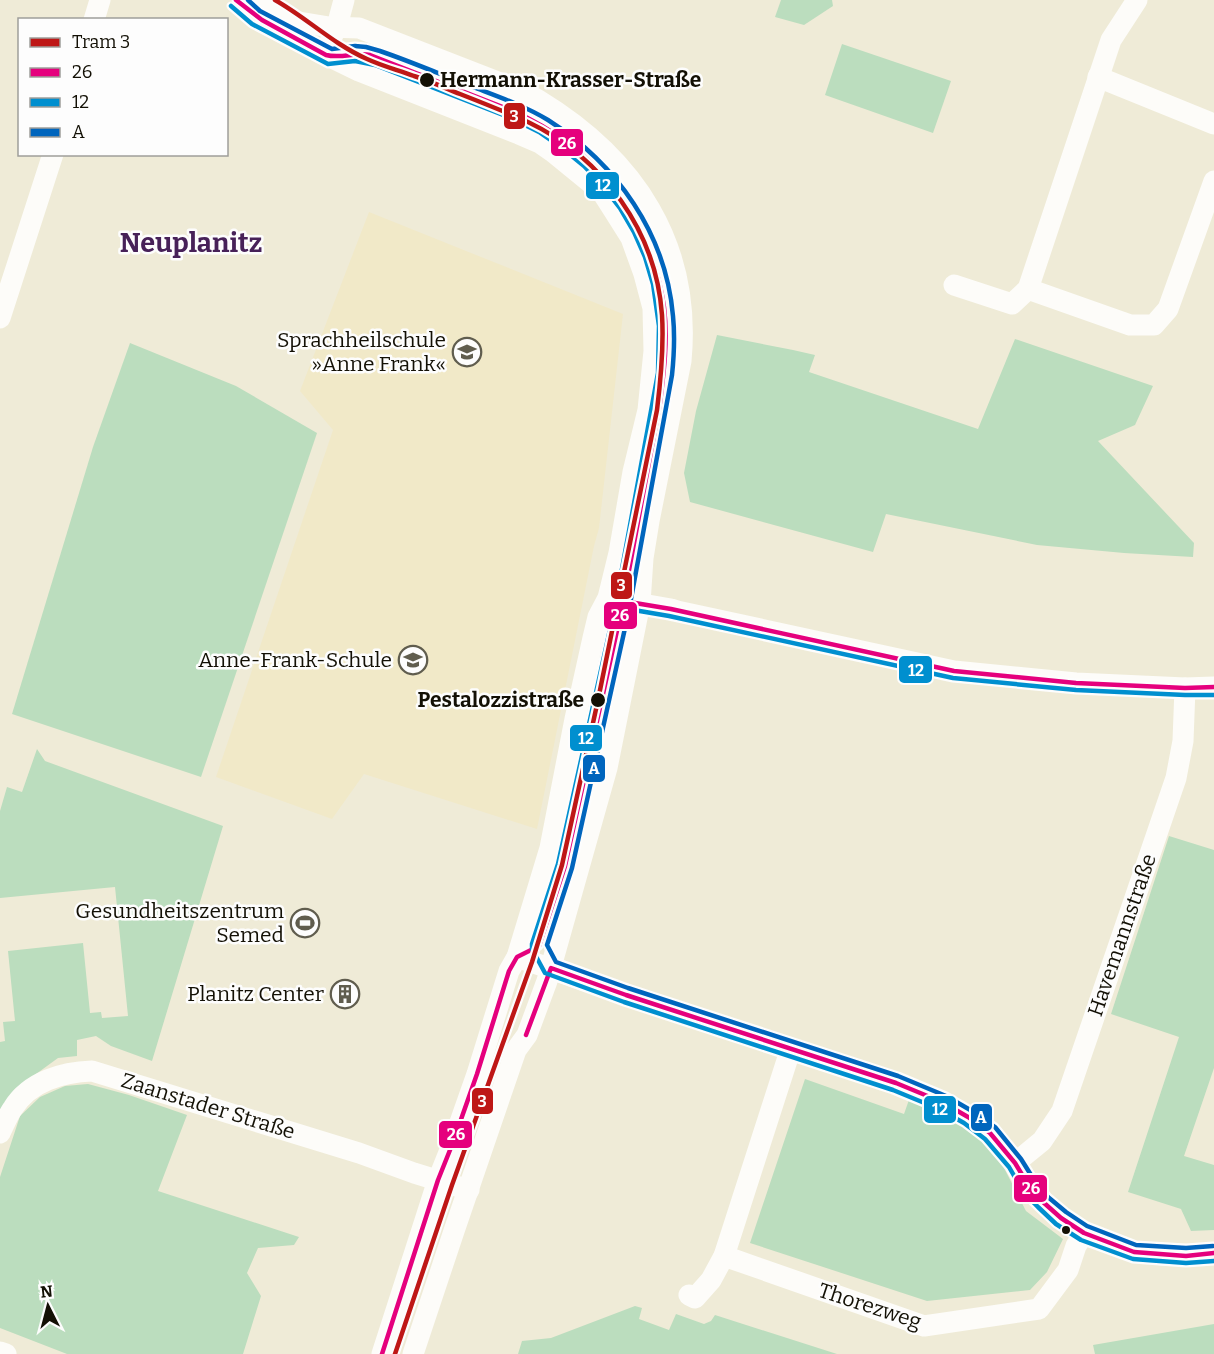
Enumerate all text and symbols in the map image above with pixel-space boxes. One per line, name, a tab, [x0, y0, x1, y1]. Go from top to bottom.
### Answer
legend	[18, 18, 228, 156]
text: Tram 3	[72, 31, 130, 53]
text: 26	[72, 61, 92, 83]
place label: Hermann-Krasser-Straße	[440, 67, 701, 93]
marker: Hermann-Krasser-Straße	[418, 71, 436, 89]
text: 12	[72, 91, 89, 113]
line badge: 3	[503, 102, 526, 130]
text: 3	[509, 107, 519, 126]
text: A	[72, 121, 85, 143]
line badge: 26	[550, 128, 584, 157]
text: 26	[558, 134, 577, 153]
line badge: 12	[585, 171, 620, 200]
text: 12	[595, 176, 611, 195]
district label: Neuplanitz	[120, 227, 262, 259]
place label: Sprachheilschule »Anne Frank«	[277, 327, 446, 377]
school or university icon: Sprachheilschule »Anne Frank«	[451, 336, 483, 368]
line badge: 3	[610, 571, 633, 600]
text: 3	[616, 576, 626, 595]
line badge: 26	[603, 601, 638, 630]
text: 26	[611, 606, 630, 625]
school or university icon: Anne-Frank-Schule	[397, 644, 429, 676]
place label: Anne-Frank-Schule	[198, 647, 392, 673]
line badge: 12	[898, 655, 933, 684]
text: 12	[908, 661, 924, 680]
place label: Pestalozzistraße	[417, 687, 584, 713]
marker: Pestalozzistraße	[589, 691, 607, 709]
line badge: 12	[569, 724, 603, 752]
text: 12	[578, 729, 594, 748]
line badge: A	[582, 754, 606, 783]
text: A	[588, 759, 600, 778]
street label: Havemannstraße	[1082, 850, 1162, 1020]
place label: Gesundheitszentrum Semed	[75, 898, 284, 948]
sports icon: Gesundheitszentrum Semed	[289, 907, 321, 939]
building icon: Planitz Center	[329, 978, 361, 1010]
place label: Planitz Center	[187, 981, 324, 1007]
street label: Zaanstader Straße	[118, 1067, 298, 1145]
line badge: 3	[471, 1087, 494, 1115]
text: 3	[477, 1092, 487, 1111]
line badge: 12	[923, 1095, 957, 1124]
text: 12	[932, 1100, 948, 1119]
line badge: A	[970, 1103, 993, 1132]
text: A	[975, 1108, 987, 1127]
line badge: 26	[438, 1120, 473, 1149]
text: 26	[447, 1125, 466, 1144]
line badge: 26	[1013, 1174, 1048, 1203]
text: 26	[1022, 1179, 1041, 1198]
unlabelled marker	[1060, 1224, 1072, 1236]
north arrow	[18, 1276, 78, 1336]
street label: Thorezweg	[815, 1277, 925, 1335]
text: N	[39, 1281, 54, 1302]

